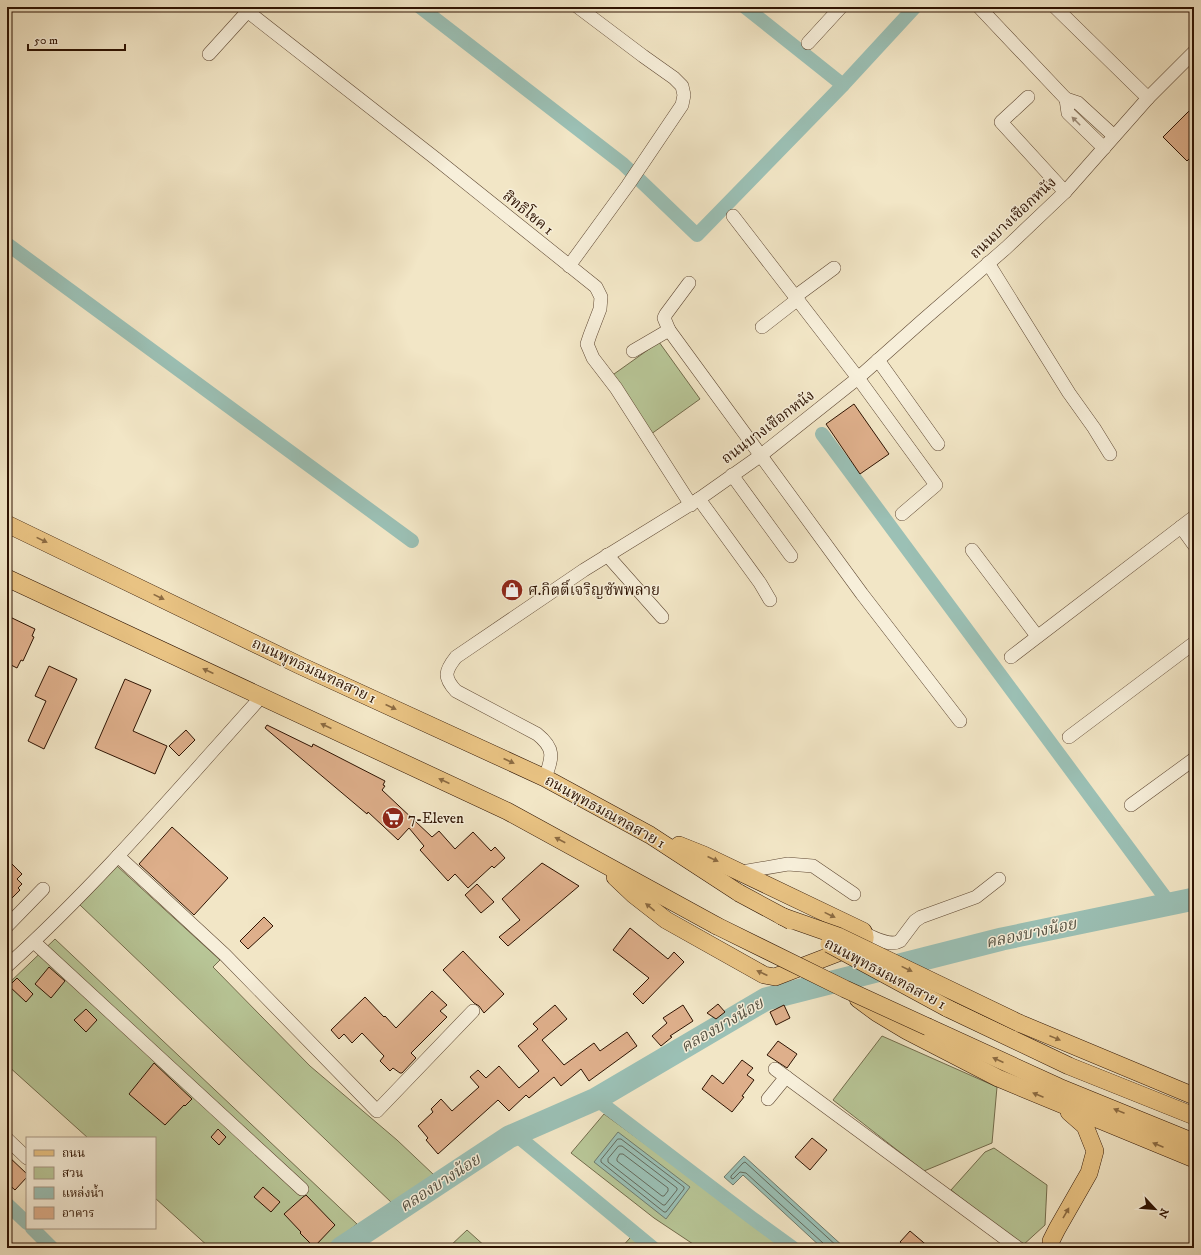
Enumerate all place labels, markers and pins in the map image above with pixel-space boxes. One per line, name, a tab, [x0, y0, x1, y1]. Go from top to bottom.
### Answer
shop icon: ศ.กิตติ์เจริญซัพพลาย	[499, 577, 525, 603]
place label: ศ.กิตติ์เจริญซัพพลาย	[528, 579, 660, 600]
supermarket icon: 7-Eleven	[380, 805, 406, 831]
place label: 7-Eleven	[408, 809, 464, 828]

